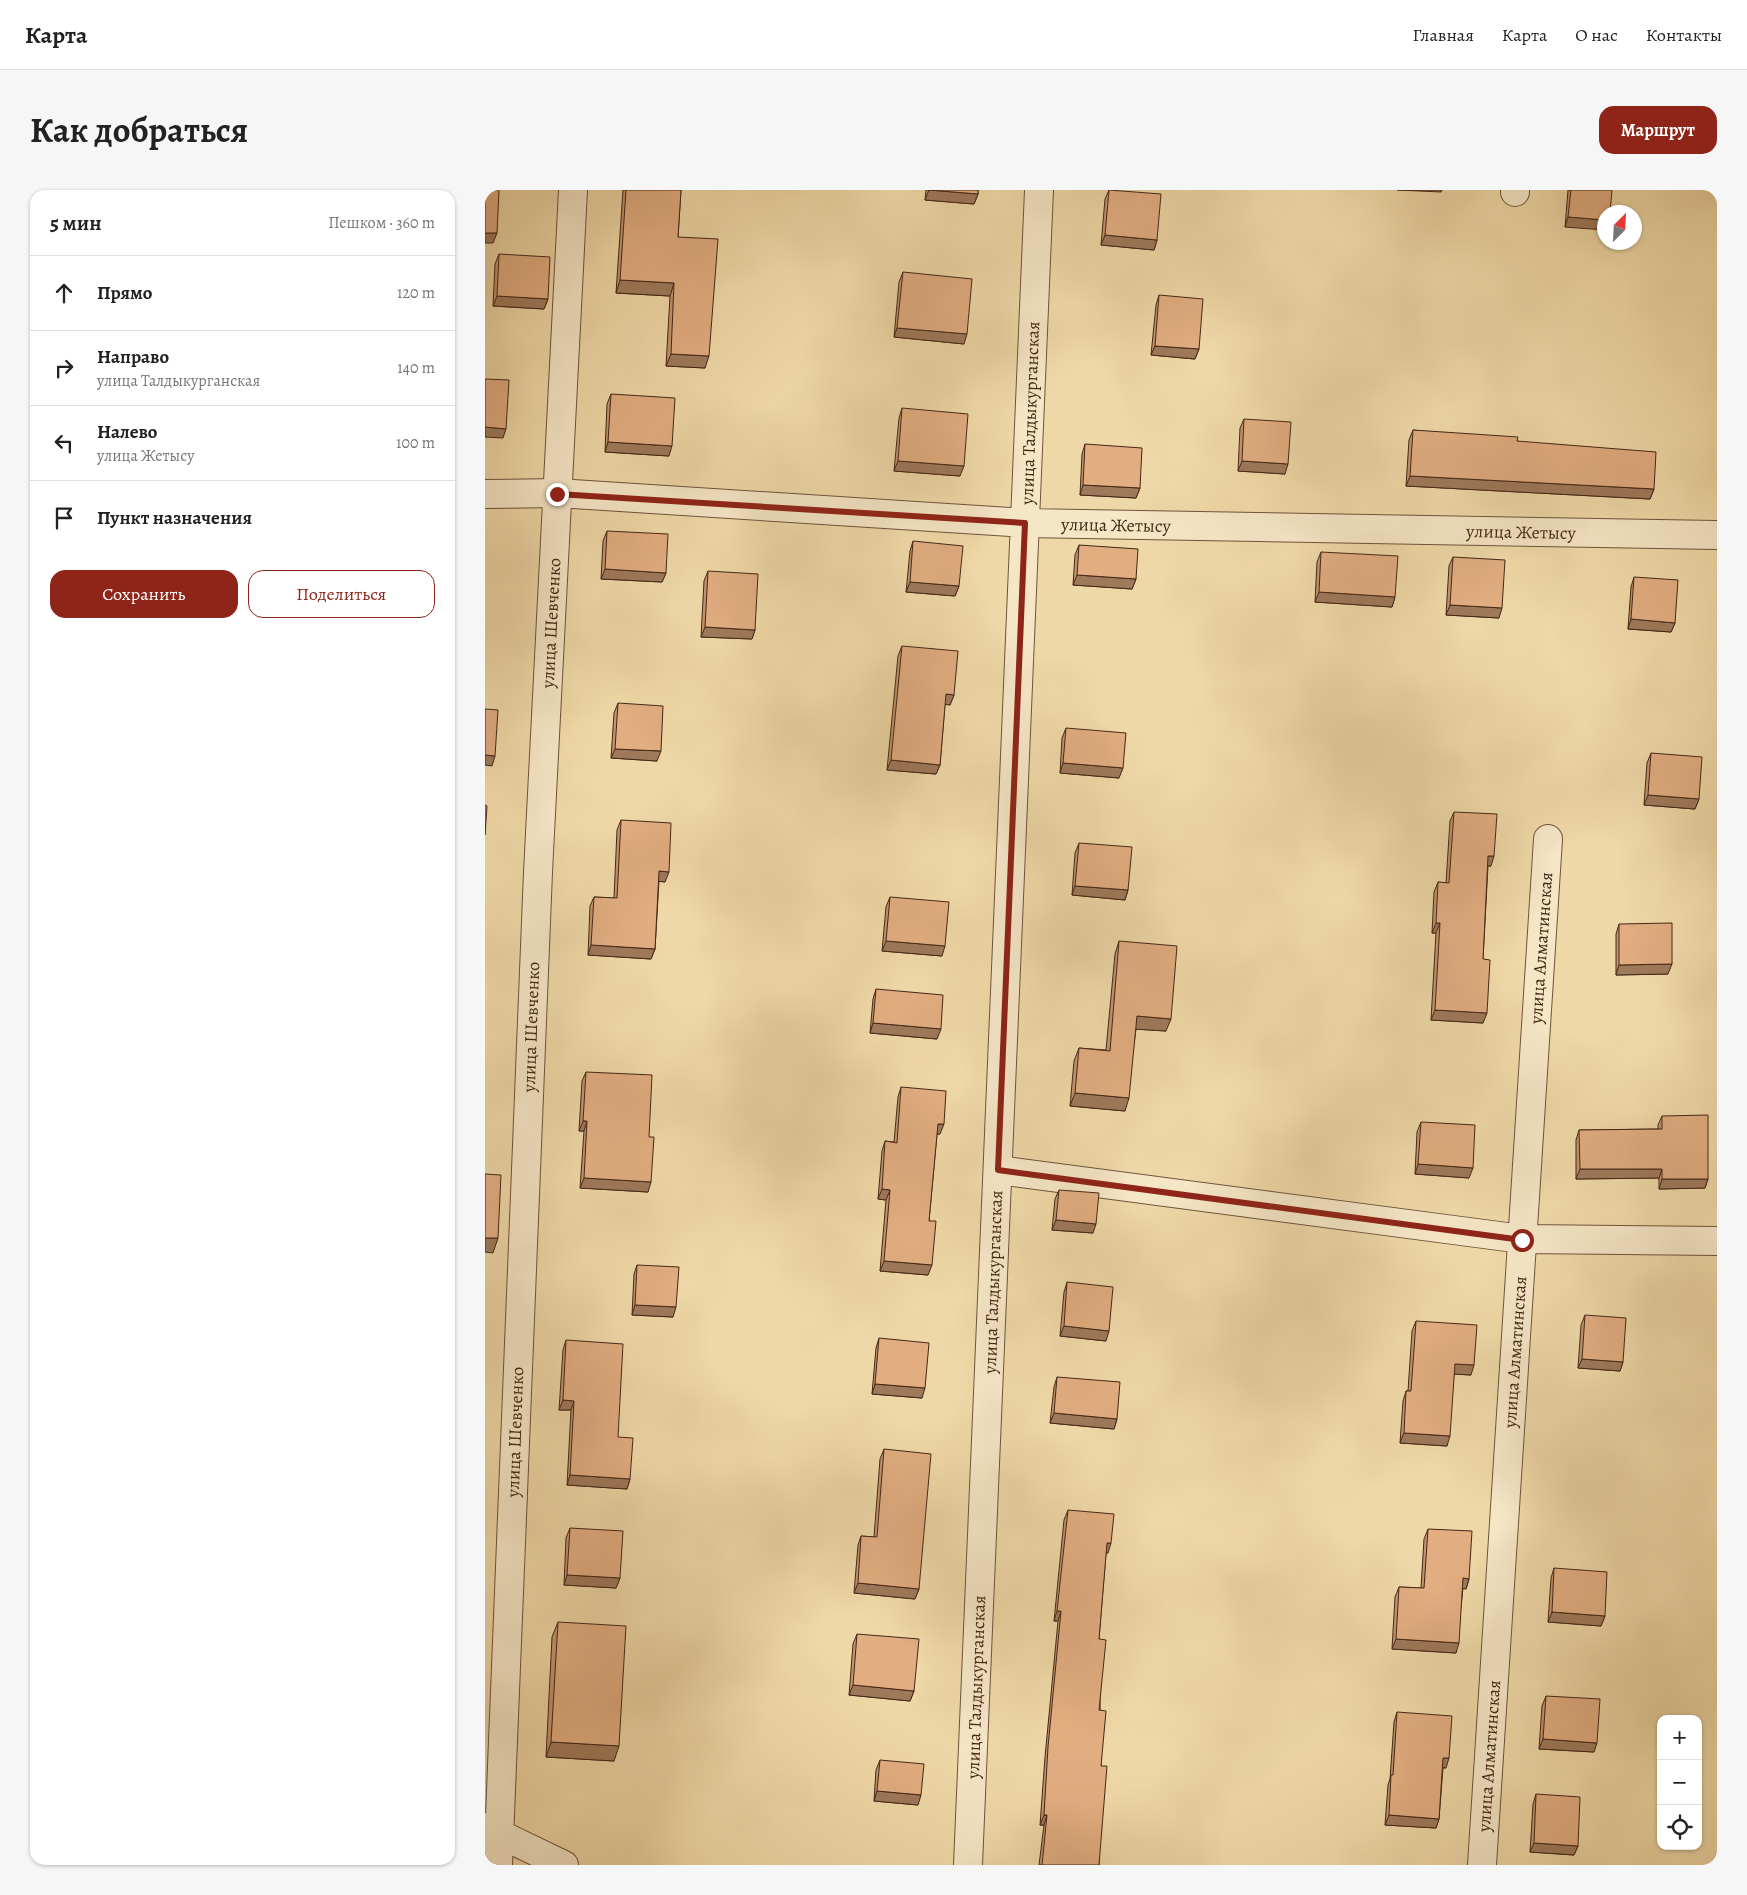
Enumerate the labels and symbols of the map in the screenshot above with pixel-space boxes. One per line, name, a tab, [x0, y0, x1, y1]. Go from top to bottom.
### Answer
north arrow	[1597, 205, 1642, 250]
street label: улица Талдыкурганская	[1015, 321, 1045, 506]
route end	[546, 483, 569, 506]
street label: улица Жетысу	[1060, 512, 1172, 538]
street label: улица Жетысу	[1465, 519, 1577, 545]
street label: улица Шевченко	[536, 557, 566, 690]
street label: улица Алматинская	[1524, 871, 1558, 1026]
street label: улица Шевченко	[517, 961, 545, 1094]
street label: улица Талдыкурганская	[978, 1190, 1008, 1375]
route start	[1511, 1229, 1534, 1252]
street label: улица Алматинская	[1498, 1275, 1532, 1430]
street label: улица Шевченко	[501, 1366, 529, 1499]
street label: улица Талдыкурганская	[961, 1595, 991, 1780]
street label: улица Алматинская	[1472, 1679, 1506, 1834]

